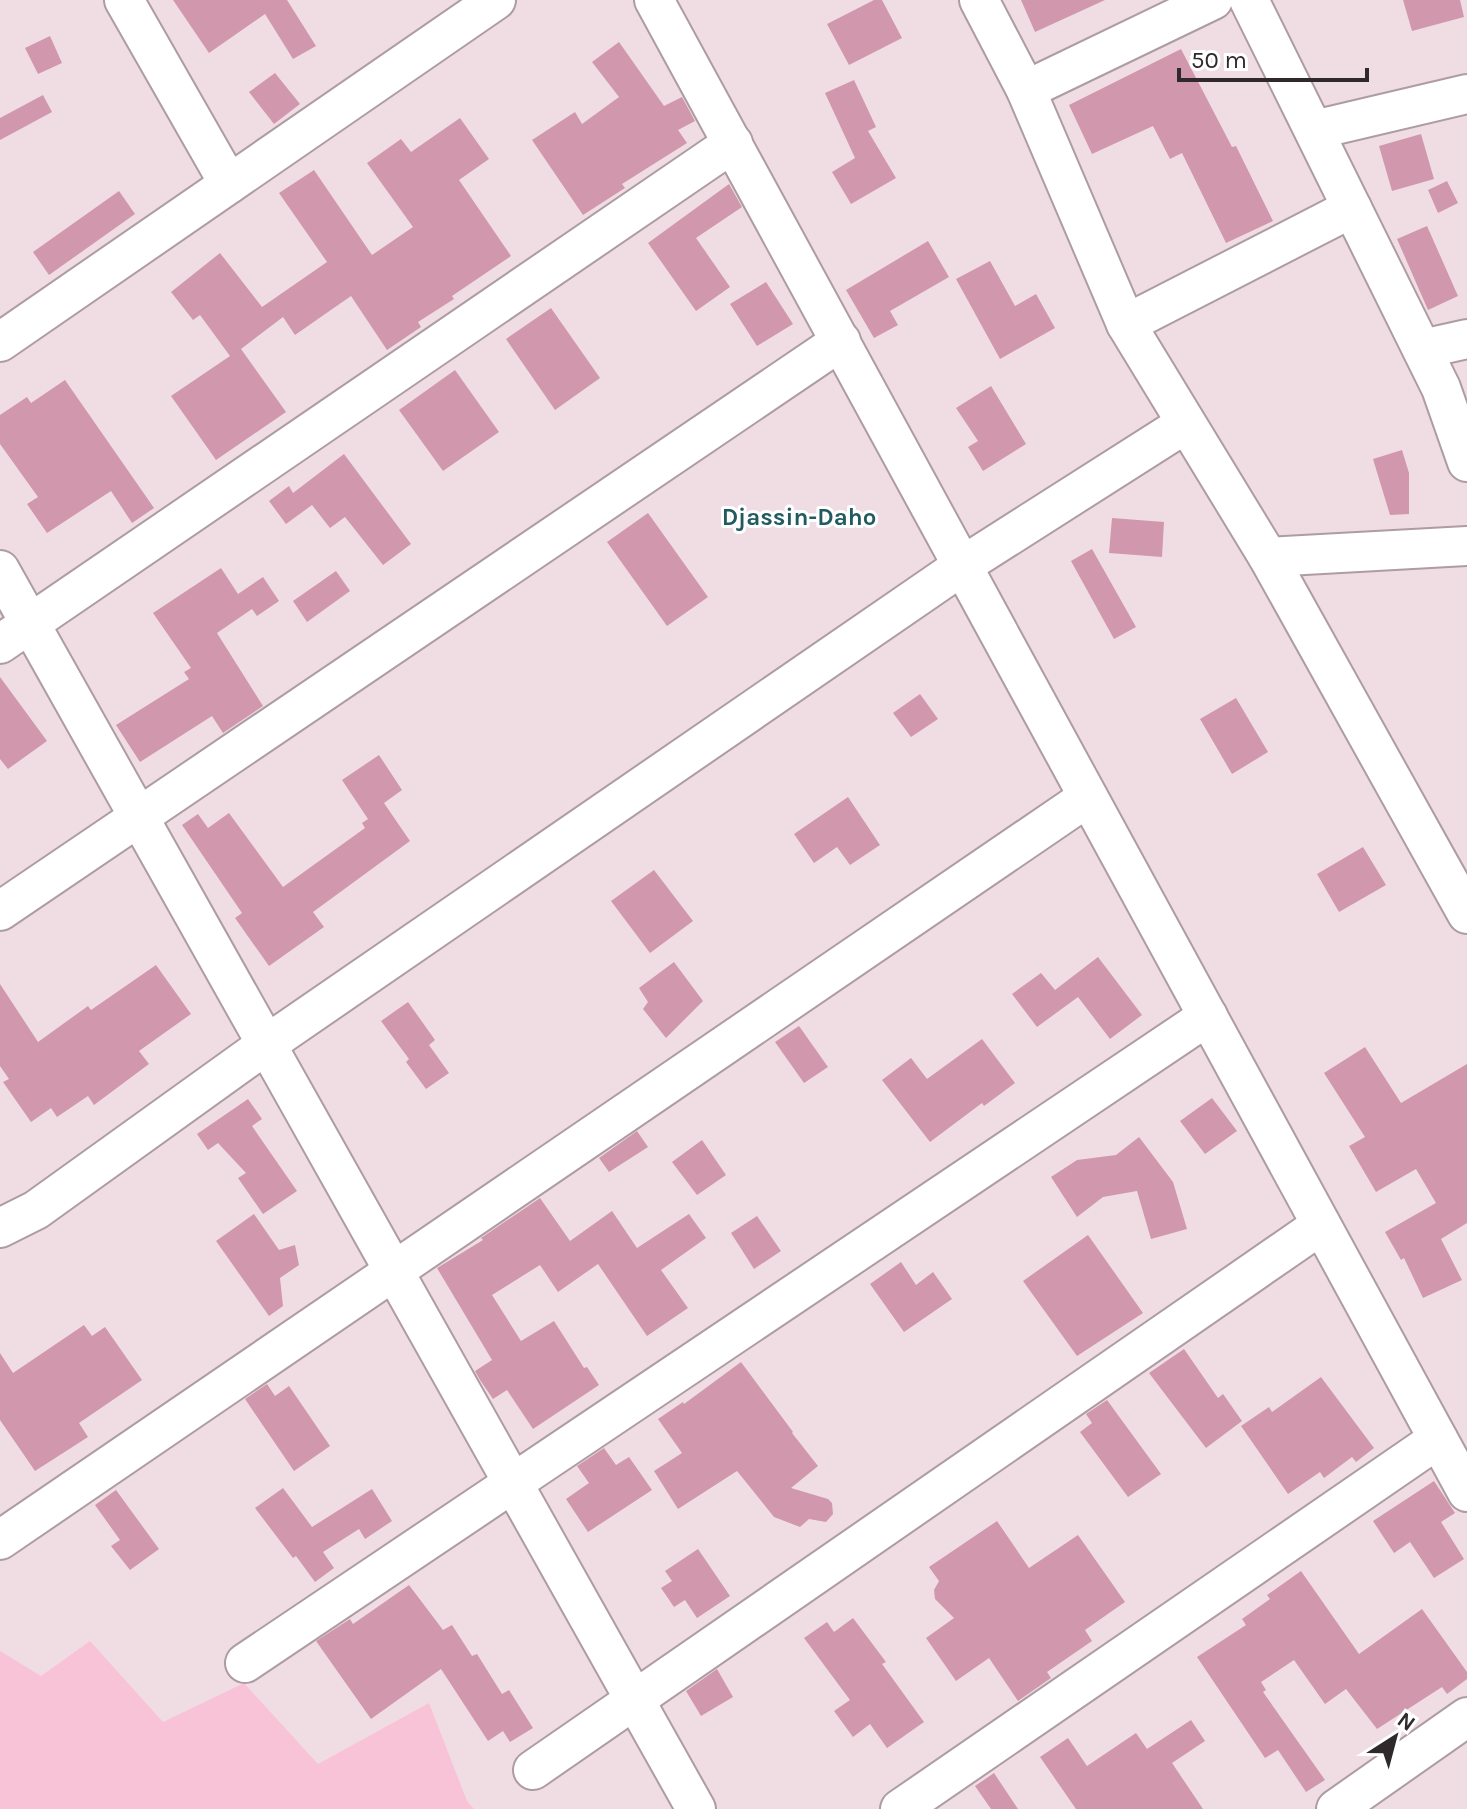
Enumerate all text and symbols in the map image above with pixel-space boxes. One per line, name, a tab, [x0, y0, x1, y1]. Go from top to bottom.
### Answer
scale bar	[1179, 32, 1367, 82]
text: 50 m	[1191, 46, 1247, 74]
district label: Djassin-Daho	[722, 503, 876, 531]
north arrow	[1355, 1697, 1435, 1777]
text: N	[1392, 1706, 1420, 1737]

